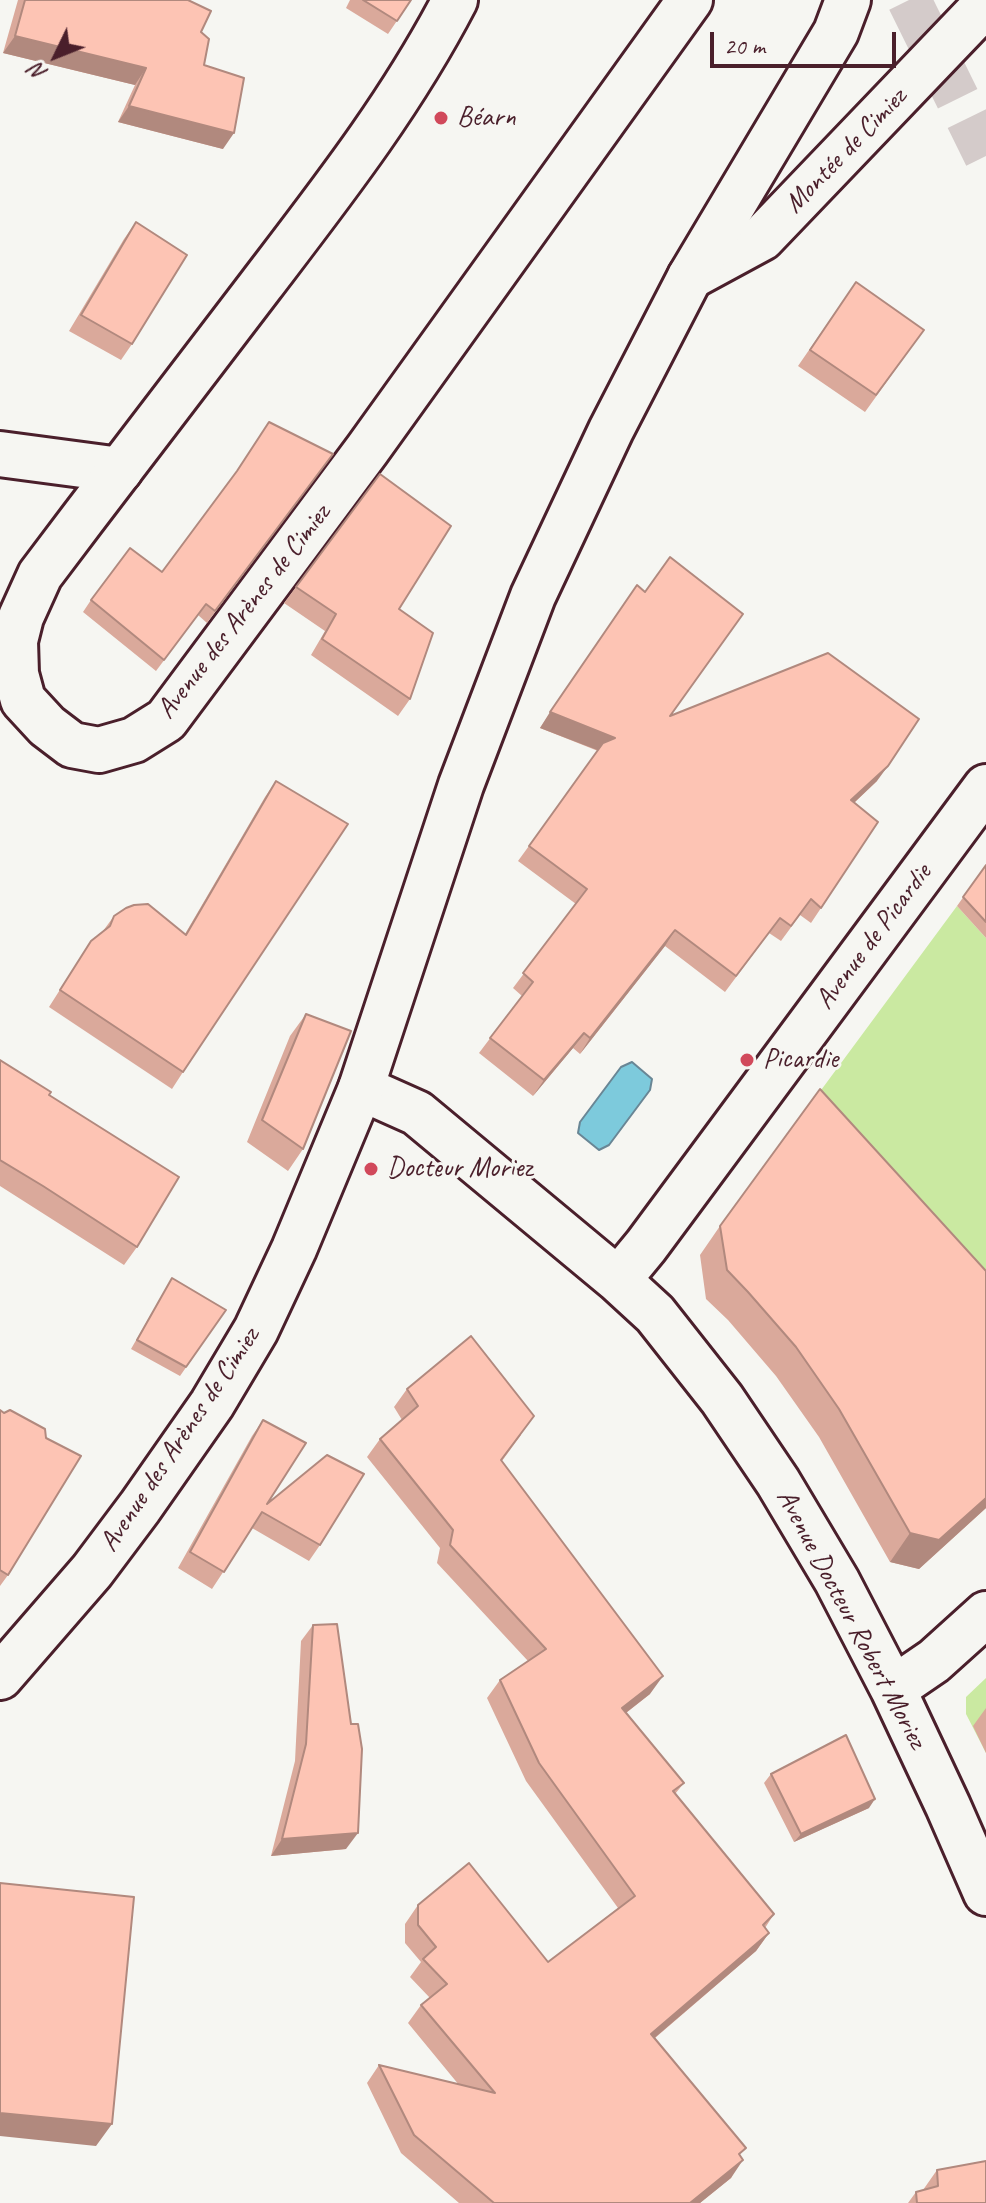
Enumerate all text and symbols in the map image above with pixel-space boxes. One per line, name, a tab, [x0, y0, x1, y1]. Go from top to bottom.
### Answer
north arrow	[16, 16, 96, 96]
scale bar	[714, 16, 900, 66]
text: 20 m	[724, 31, 765, 61]
text: N	[24, 58, 53, 87]
street label: Montée de Cimiez	[778, 81, 914, 221]
place label: Béarn	[457, 101, 516, 135]
marker: Béarn	[432, 109, 450, 127]
street label: Avenue des Arènes de Cimiez	[150, 498, 338, 726]
street label: Avenue de Picardie	[808, 858, 940, 1016]
place label: Picardie	[763, 1043, 838, 1077]
marker: Picardie	[738, 1051, 756, 1069]
place label: Docteur Moriez	[387, 1152, 532, 1186]
marker: Docteur Moriez	[362, 1160, 380, 1178]
street label: Avenue des Arènes de Cimiez	[93, 1322, 267, 1558]
street label: Avenue Docteur Robert Moriez	[768, 1484, 934, 1754]

